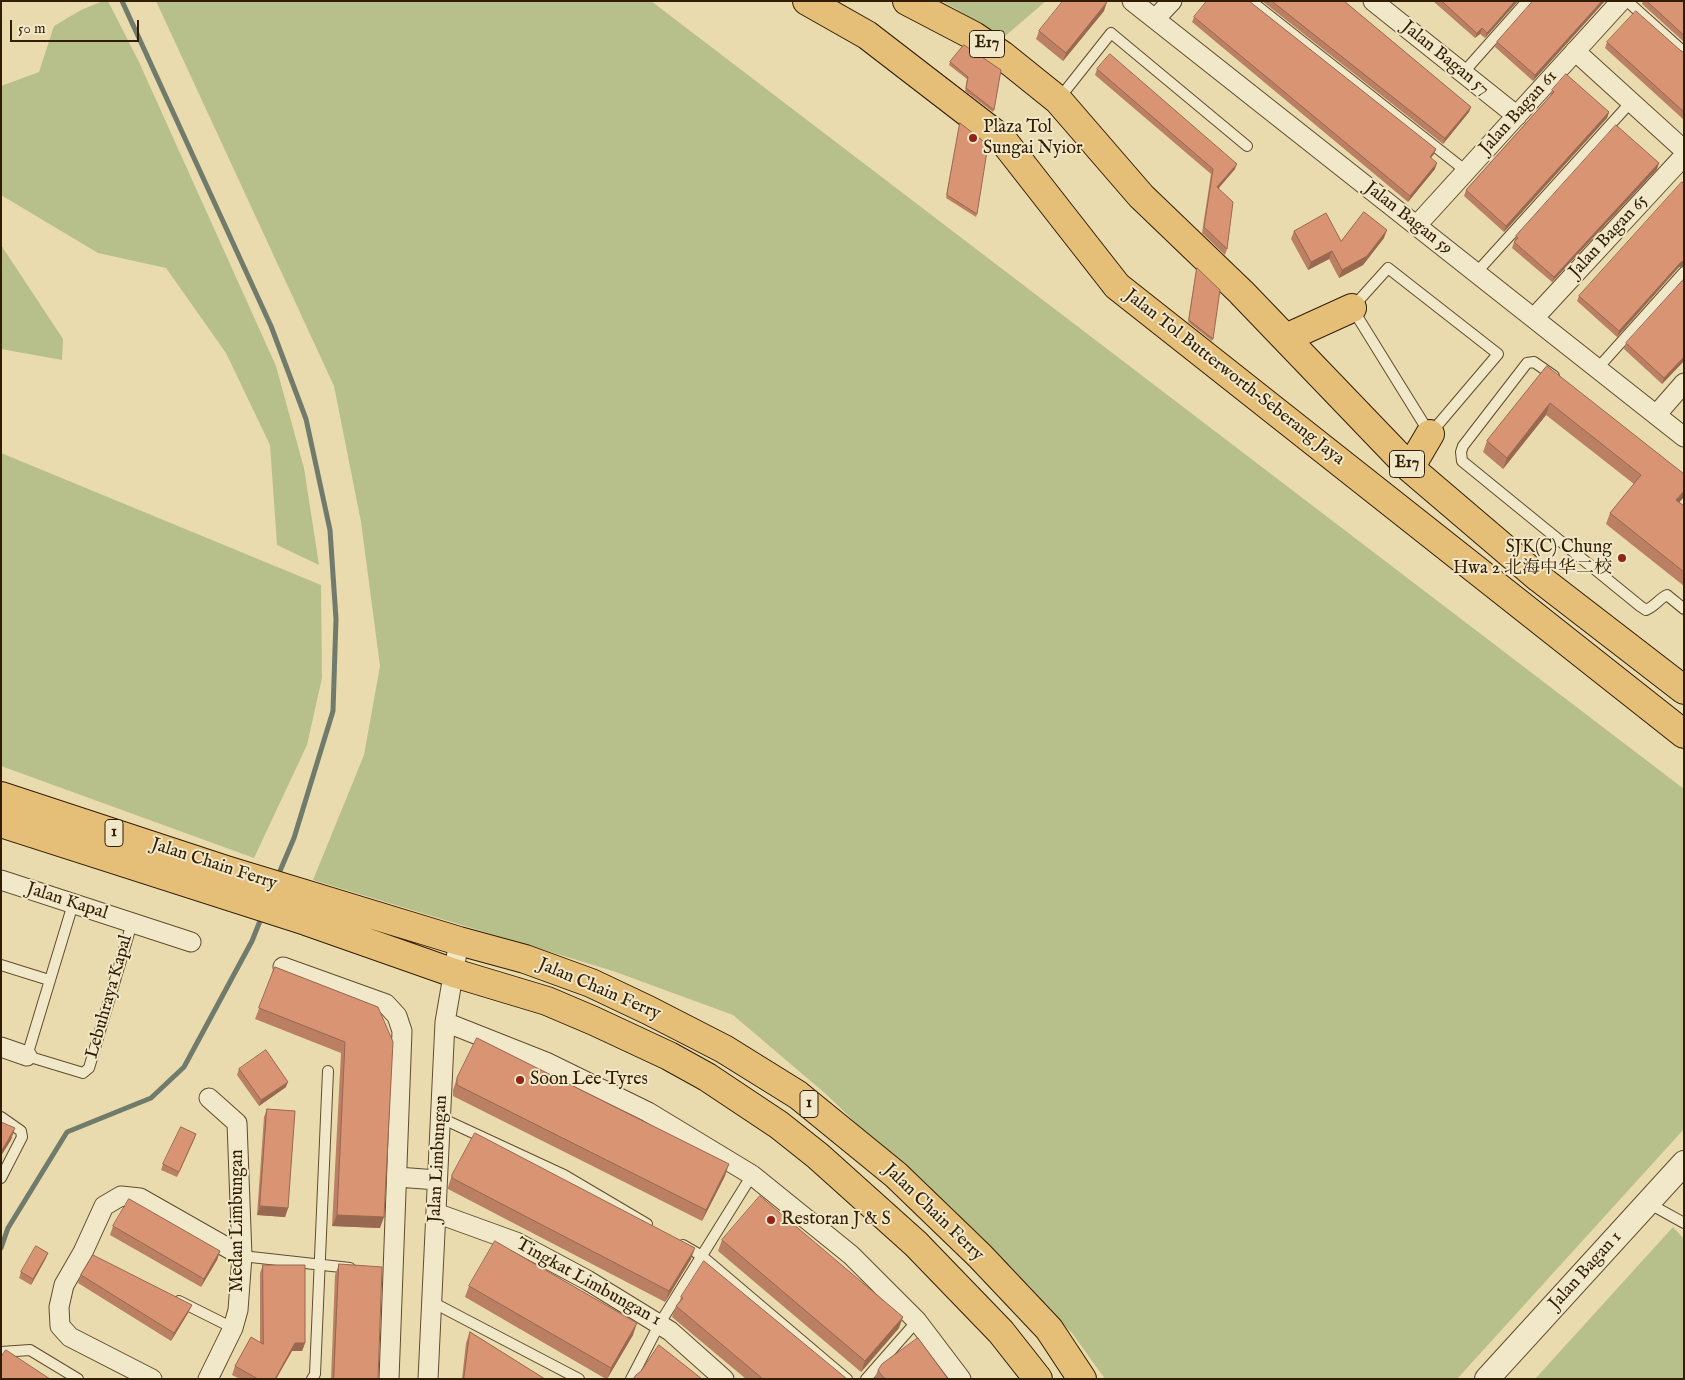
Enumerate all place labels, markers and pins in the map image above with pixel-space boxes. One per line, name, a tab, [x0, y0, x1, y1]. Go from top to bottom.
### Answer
place label: Plaza Tol Sungai Nyior	[983, 117, 1083, 160]
marker: Plaza Tol Sungai Nyior	[967, 132, 979, 144]
place label: SJK(C) Chung Hwa 2 北海中华二校	[1453, 537, 1612, 580]
marker: SJK(C) Chung Hwa 2 北海中华二校	[1616, 552, 1628, 564]
place label: Soon Lee Tyres	[530, 1069, 648, 1091]
marker: Soon Lee Tyres	[514, 1074, 526, 1086]
place label: Restoran J & S	[781, 1209, 891, 1231]
marker: Restoran J & S	[765, 1214, 777, 1226]

